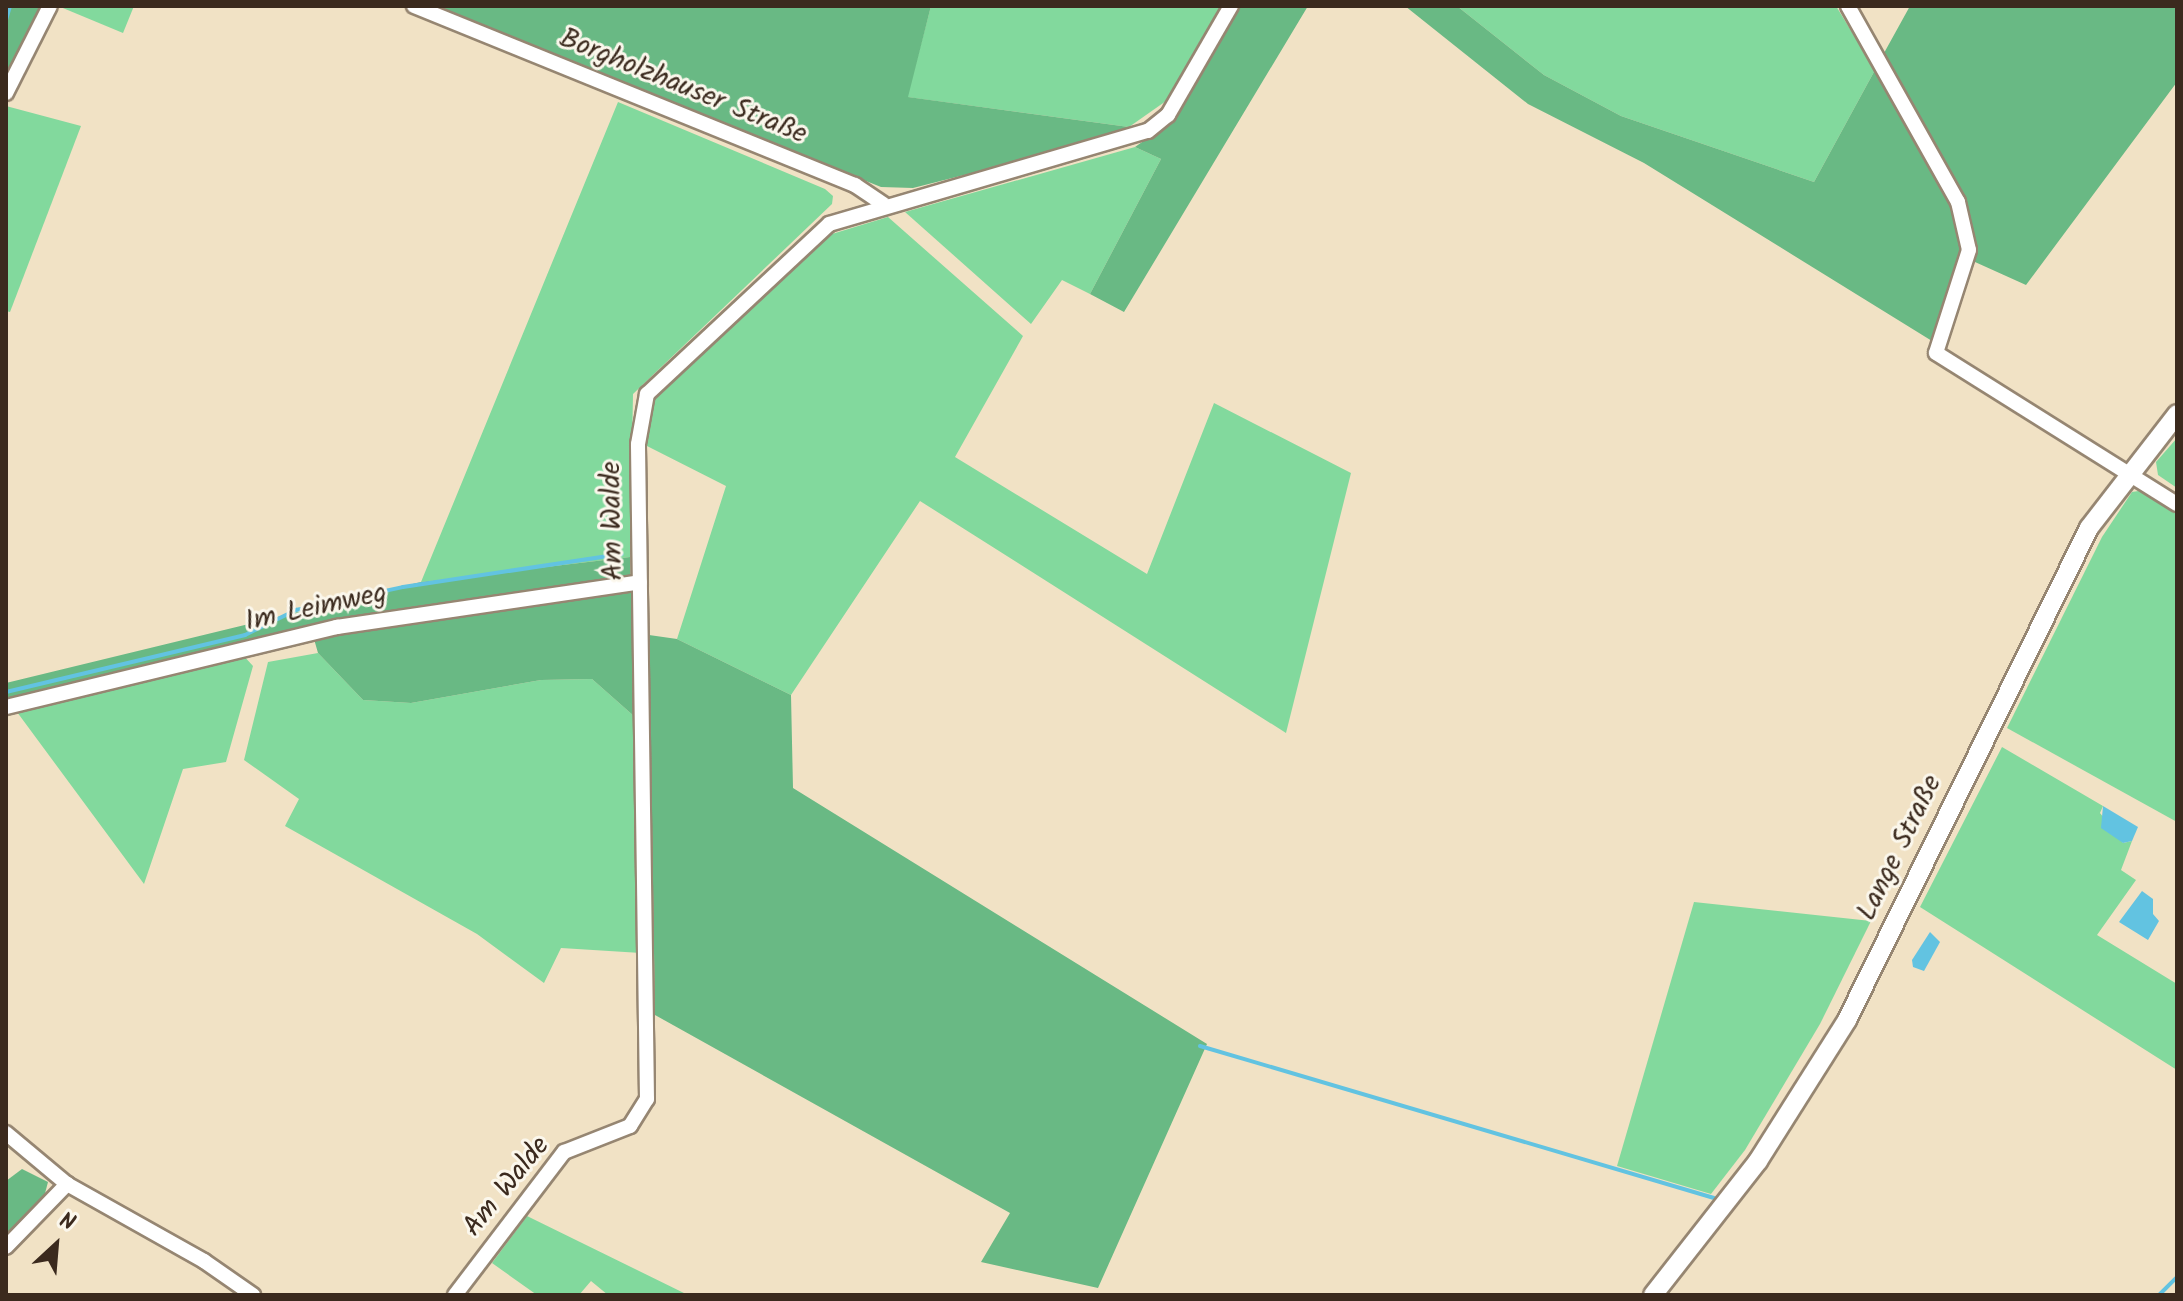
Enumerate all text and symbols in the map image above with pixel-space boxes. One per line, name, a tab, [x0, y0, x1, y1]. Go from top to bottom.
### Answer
street label: Borgholzhauser Straße	[554, 22, 812, 152]
street label: Am Walde	[595, 461, 631, 581]
street label: Im Leimweg	[242, 577, 390, 639]
street label: Lange Straße	[1850, 770, 1950, 926]
street label: Am Walde	[456, 1130, 558, 1244]
text: N	[53, 1204, 81, 1242]
north arrow	[16, 1205, 96, 1285]

